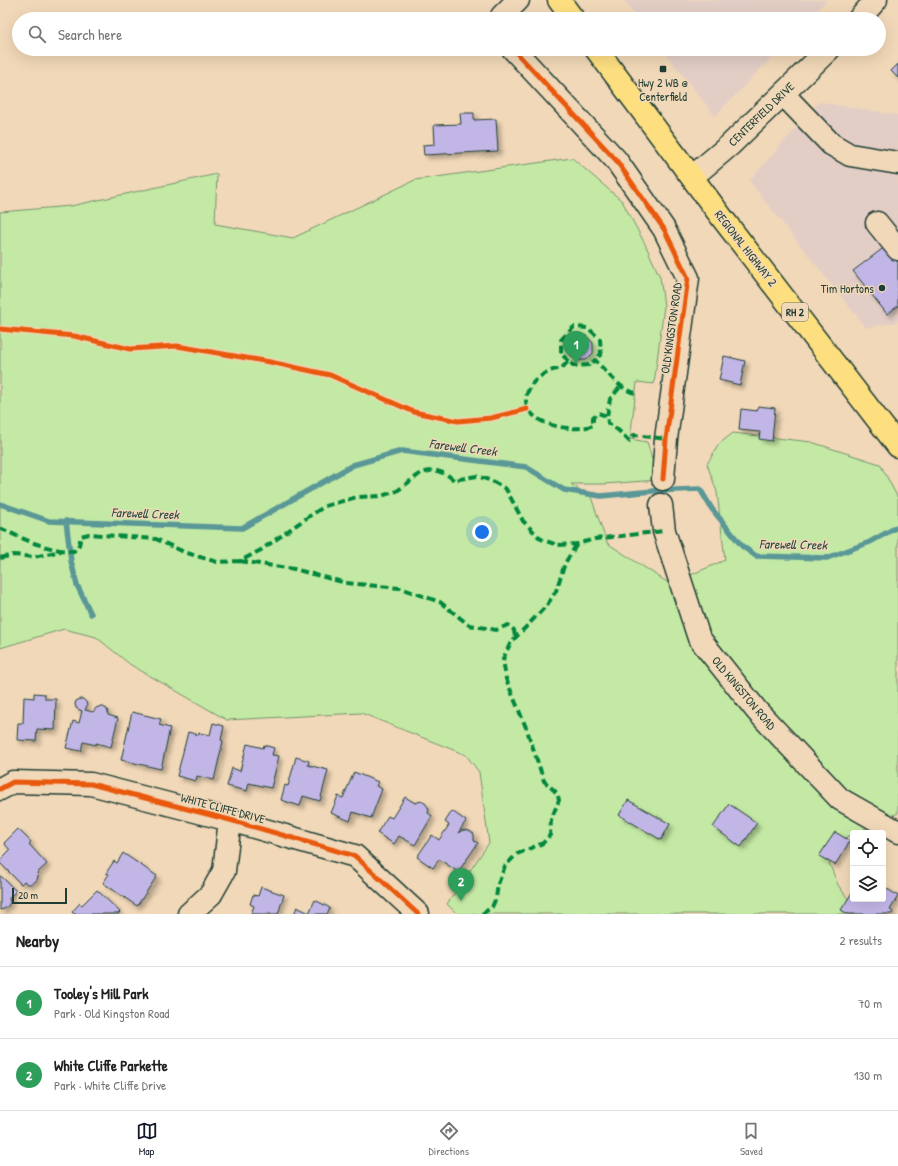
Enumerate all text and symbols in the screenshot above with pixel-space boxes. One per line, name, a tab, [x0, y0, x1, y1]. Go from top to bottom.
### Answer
search box	[12, 12, 886, 56]
icon: search	[26, 23, 48, 45]
text: Search here	[58, 24, 122, 45]
marker: Hwy 2 WB @ Centerfield	[658, 64, 668, 74]
place label: Hwy 2 WB @ Centerfield	[638, 74, 688, 105]
street label: CENTERFIELD DRIVE	[724, 77, 798, 150]
street label: REGIONAL HIGHWAY 2	[711, 206, 781, 290]
place label: Tim Hortons	[821, 280, 874, 297]
street label: OLD KINGSTON ROAD	[656, 281, 686, 374]
marker: Tim Hortons	[877, 283, 887, 293]
road number: RH 2	[782, 303, 808, 321]
pin: 1	[563, 331, 589, 364]
water label: Farewell Creek	[428, 434, 499, 460]
water label: Farewell Creek	[111, 503, 181, 523]
your location	[472, 522, 492, 542]
water label: Farewell Creek	[759, 534, 829, 554]
street label: OLD KINGSTON ROAD	[708, 653, 780, 734]
street label: WHITE CLIFFE DRIVE	[179, 789, 268, 828]
map controls	[850, 830, 886, 902]
button: locate	[850, 830, 886, 866]
button: layers	[850, 866, 886, 902]
pin: 2	[448, 868, 474, 901]
scale bar	[12, 886, 67, 905]
text: 20 m	[18, 888, 38, 902]
text: Nearby	[16, 929, 59, 952]
text: 2 results	[840, 931, 882, 949]
text: Tooley's Mill Park	[54, 983, 148, 1004]
text: 1	[27, 994, 31, 1012]
text: 70 m	[858, 994, 882, 1012]
text: Park · Old Kingston Road	[54, 1004, 169, 1022]
text: White Cliffe Parkette	[54, 1055, 168, 1076]
text: 2	[26, 1066, 32, 1084]
text: 130 m	[854, 1066, 882, 1084]
text: Park · White Cliffe Drive	[54, 1076, 166, 1094]
tab: Map	[136, 1120, 158, 1158]
tab: Directions	[429, 1120, 469, 1158]
tab: Saved	[740, 1120, 762, 1158]

